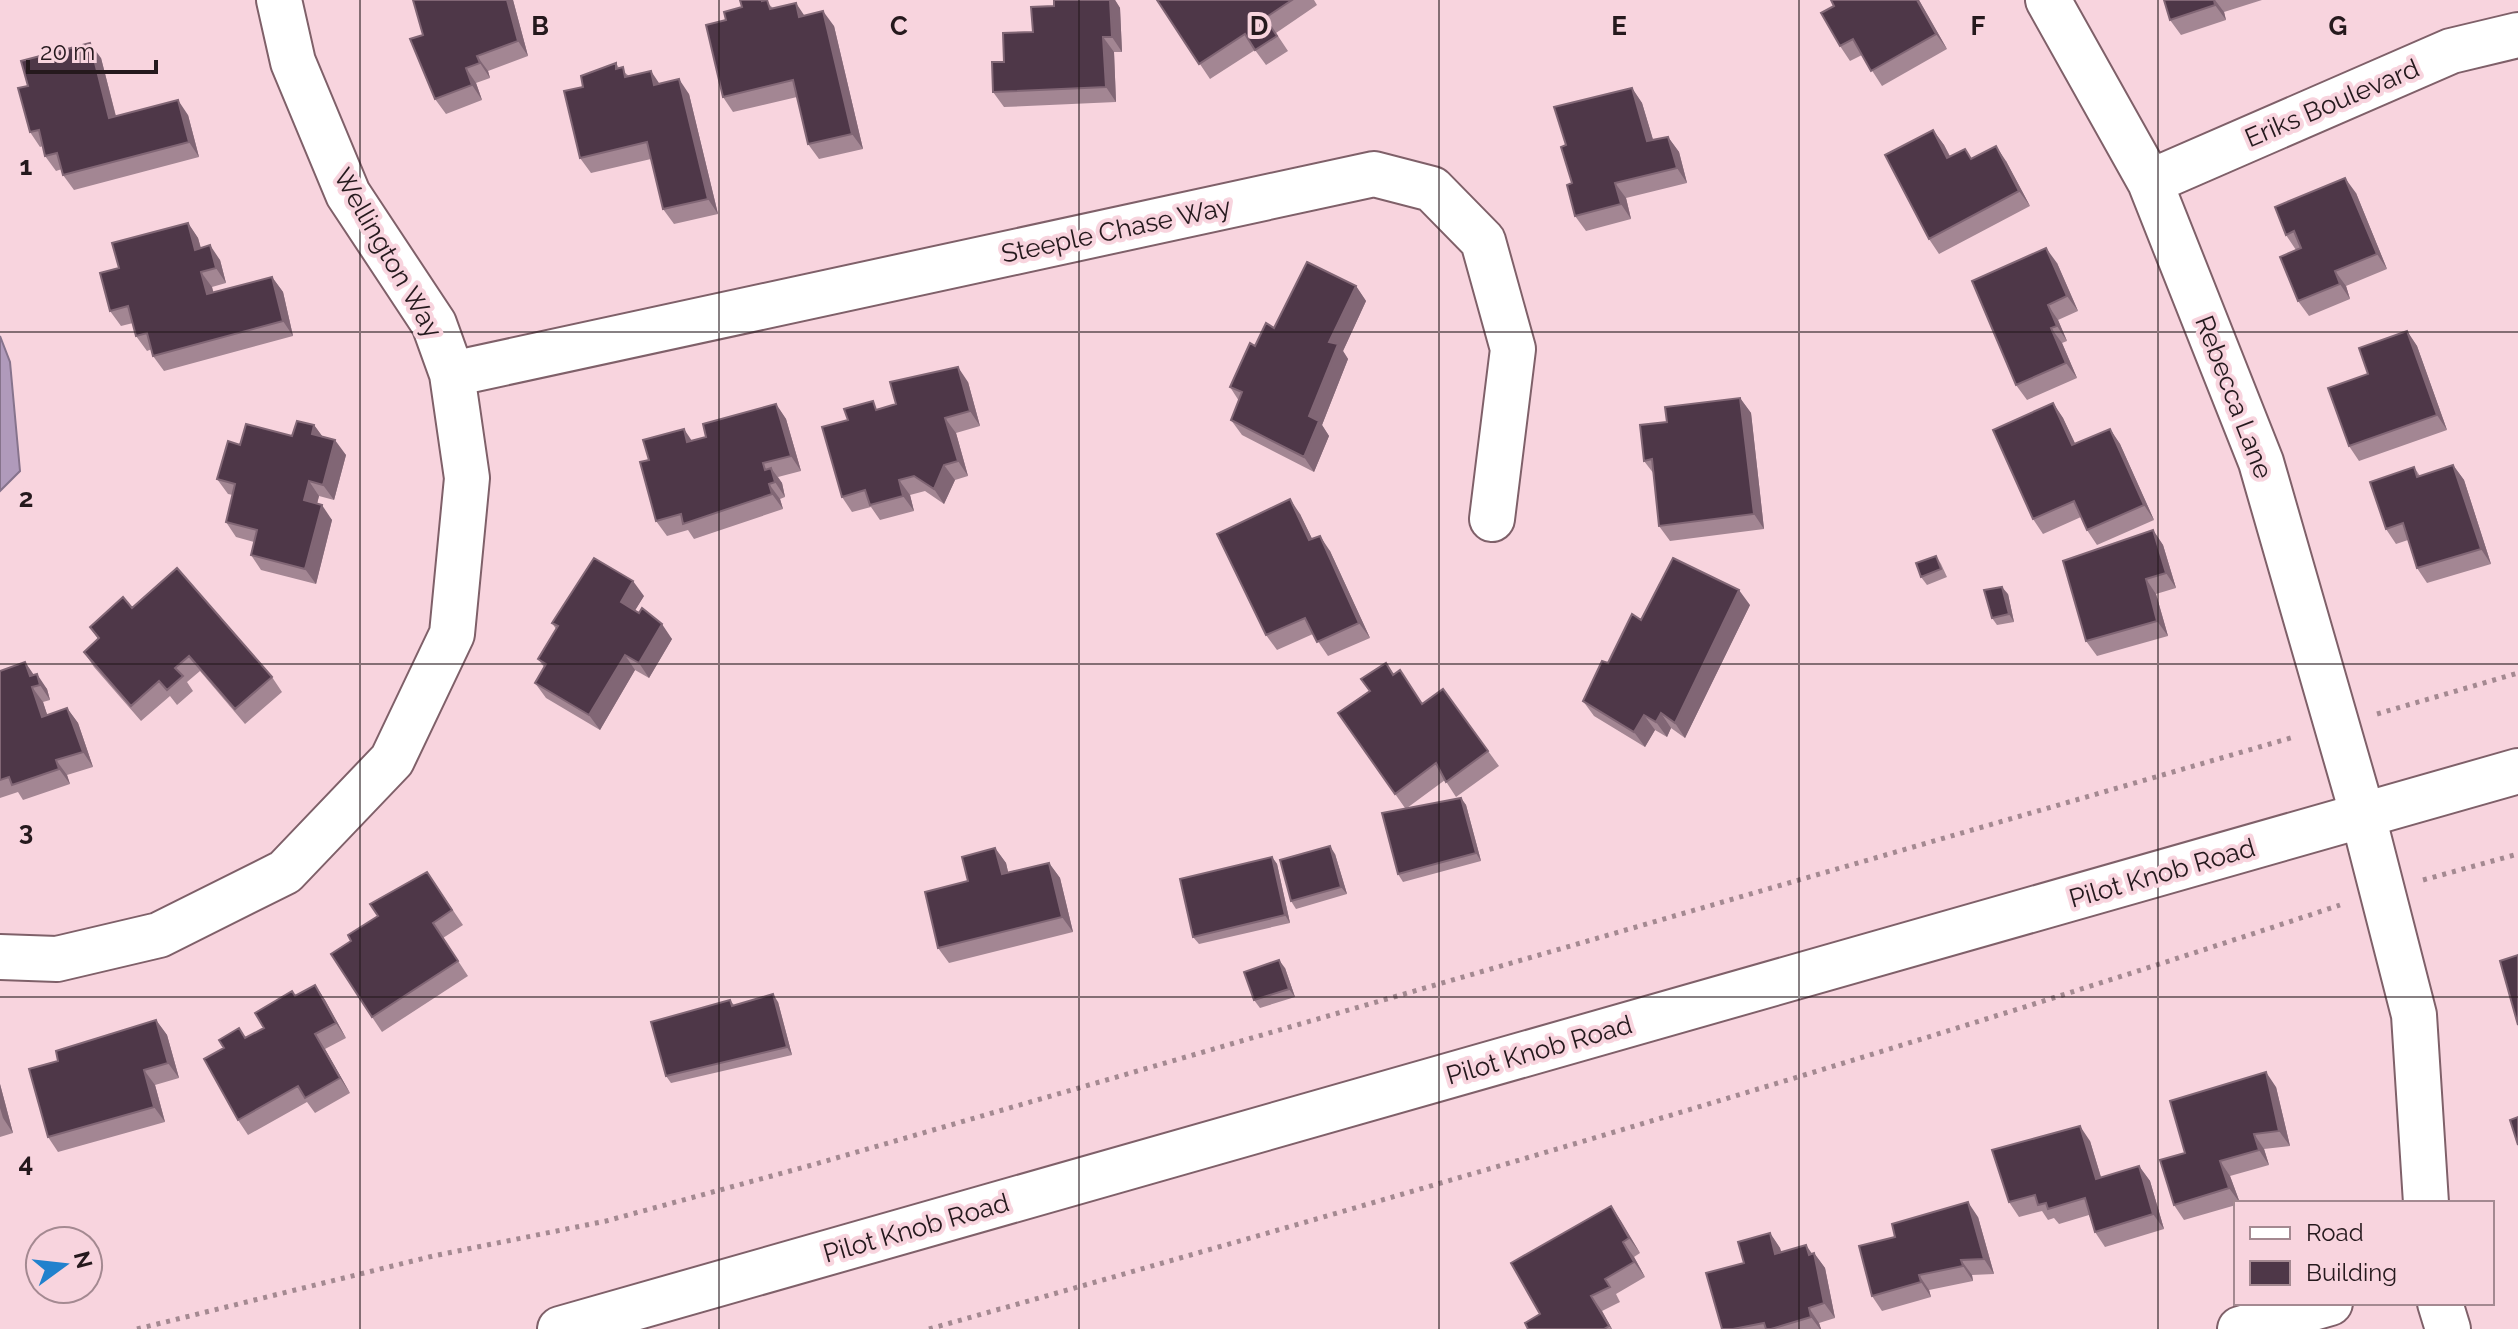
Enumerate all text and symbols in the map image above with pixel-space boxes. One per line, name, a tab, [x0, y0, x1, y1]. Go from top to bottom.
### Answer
text: B	[531, 11, 549, 41]
text: C	[890, 11, 908, 41]
text: D	[1250, 11, 1268, 41]
text: E	[1611, 11, 1627, 41]
text: F	[1971, 11, 1986, 41]
text: G	[2329, 11, 2347, 41]
scale bar	[28, 24, 156, 74]
text: 20 m	[40, 37, 95, 66]
street label: Eriks Boulevard	[2240, 53, 2424, 153]
text: 1	[20, 151, 33, 181]
street label: Wellington Way	[327, 163, 449, 343]
street label: Steeple Chase Way	[998, 191, 1234, 269]
street label: Rebecca Lane	[2189, 311, 2279, 483]
text: 2	[19, 483, 33, 513]
text: 3	[19, 816, 33, 846]
street label: Pilot Knob Road	[2066, 832, 2258, 914]
street label: Pilot Knob Road	[1443, 1009, 1635, 1091]
text: 4	[19, 1148, 33, 1178]
street label: Pilot Knob Road	[820, 1187, 1012, 1269]
legend	[2234, 1201, 2494, 1305]
text: Road	[2306, 1218, 2364, 1247]
north arrow	[24, 1225, 104, 1305]
text: N	[69, 1248, 98, 1271]
text: Building	[2306, 1258, 2397, 1287]

